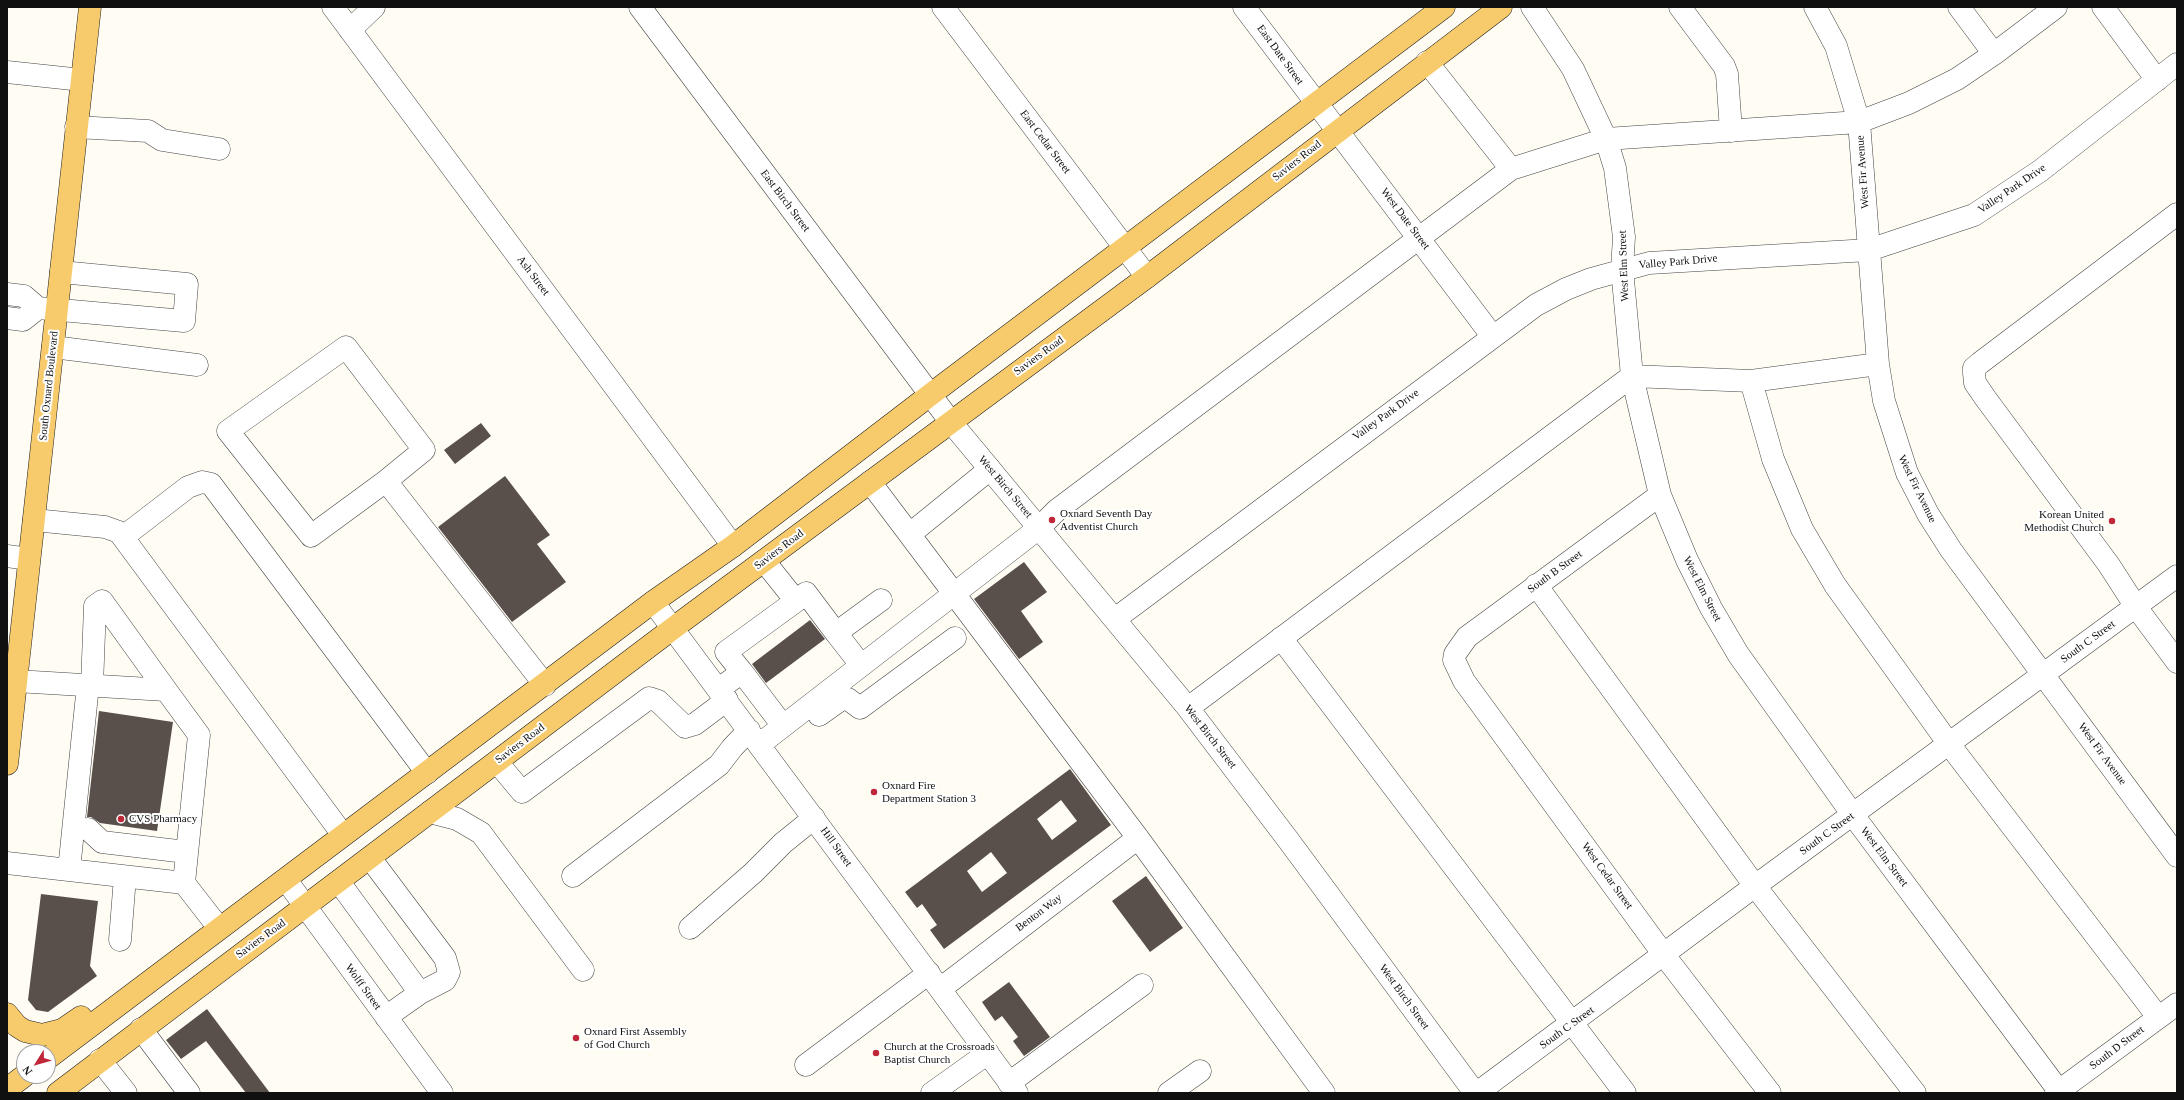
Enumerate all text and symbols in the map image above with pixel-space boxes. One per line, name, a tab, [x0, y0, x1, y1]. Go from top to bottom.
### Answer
street label: East Date Street	[1254, 22, 1306, 88]
street label: East Cedar Street	[1017, 108, 1073, 176]
street label: West Fir Avenue	[1854, 135, 1872, 209]
street label: Saviers Road	[1270, 138, 1324, 184]
street label: Valley Park Drive	[1976, 161, 2048, 217]
street label: East Birch Street	[757, 167, 813, 235]
street label: West Date Street	[1378, 186, 1432, 252]
street label: West Elm Street	[1616, 230, 1632, 302]
street label: Valley Park Drive	[1638, 252, 1718, 272]
street label: Ash Street	[514, 254, 552, 298]
street label: South Oxnard Boulevard	[37, 331, 61, 441]
street label: Saviers Road	[1012, 334, 1066, 378]
street label: Valley Park Drive	[1350, 386, 1422, 444]
street label: West Birch Street	[975, 453, 1035, 521]
street label: West Fir Avenue	[1895, 453, 1939, 525]
place label: Oxnard Seventh Day Adventist Church	[1060, 507, 1152, 533]
place label: Korean United Methodist Church	[2024, 508, 2104, 534]
marker: Oxnard Seventh Day Adventist Church	[1047, 515, 1057, 525]
marker: Korean United Methodist Church	[2107, 516, 2117, 526]
street label: Saviers Road	[752, 527, 806, 573]
street label: South B Street	[1525, 548, 1585, 596]
street label: West Elm Street	[1680, 554, 1724, 624]
street label: South C Street	[2058, 618, 2118, 666]
street label: West Birch Street	[1181, 702, 1239, 772]
street label: West Fir Avenue	[2075, 720, 2129, 788]
street label: Saviers Road	[493, 721, 547, 767]
place label: Oxnard Fire Department Station 3	[882, 779, 976, 805]
marker: Oxnard Fire Department Station 3	[869, 787, 879, 797]
street label: South C Street	[1797, 810, 1857, 858]
place label: CVS Pharmacy	[129, 812, 197, 826]
marker: CVS Pharmacy	[116, 814, 126, 824]
street label: Hill Street	[817, 825, 855, 869]
street label: West Elm Street	[1857, 825, 1911, 889]
street label: West Cedar Street	[1578, 840, 1636, 912]
street label: Benton Way	[1013, 891, 1065, 935]
street label: Saviers Road	[234, 917, 288, 961]
street label: Wolff Street	[342, 961, 384, 1013]
street label: West Birch Street	[1376, 962, 1432, 1032]
street label: South C Street	[1537, 1004, 1597, 1052]
street label: South D Street	[2087, 1023, 2147, 1073]
place label: Oxnard First Assembly of God Church	[584, 1025, 687, 1051]
marker: Oxnard First Assembly of God Church	[571, 1033, 581, 1043]
place label: Church at the Crossroads Baptist Church	[884, 1040, 995, 1066]
north arrow	[16, 1044, 56, 1084]
marker: Church at the Crossroads Baptist Church	[871, 1048, 881, 1058]
text: N	[20, 1064, 34, 1077]

